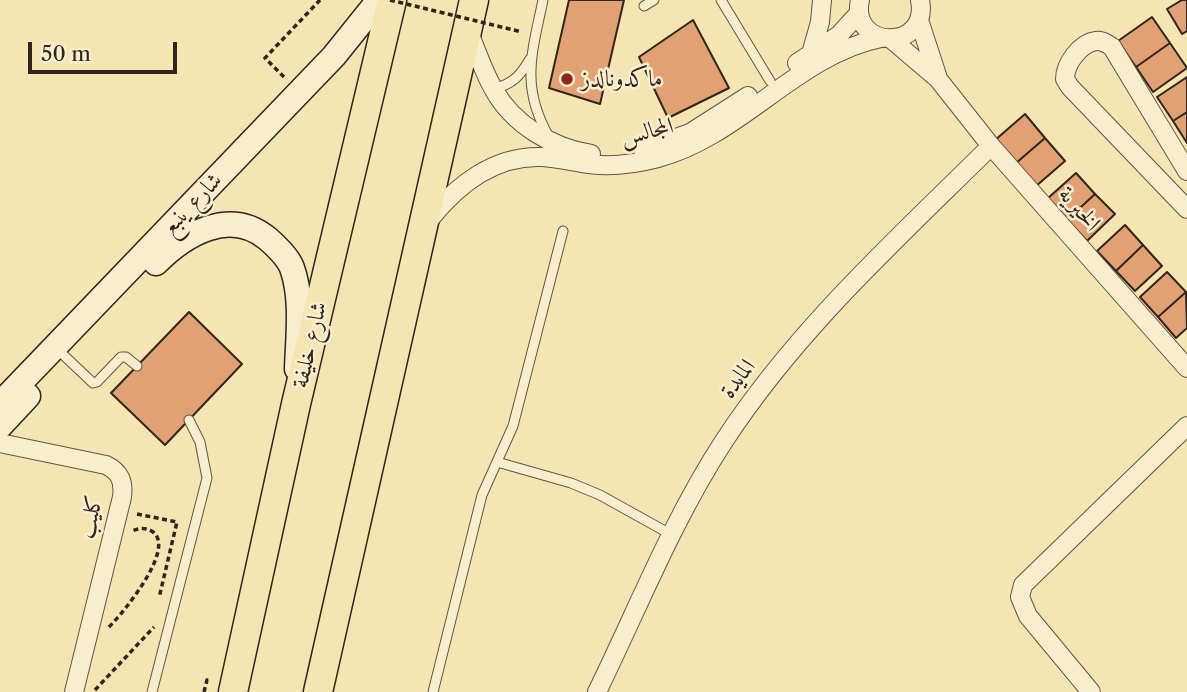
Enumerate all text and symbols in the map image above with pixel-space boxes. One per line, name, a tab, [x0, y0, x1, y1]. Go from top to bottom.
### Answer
scale bar	[32, 28, 180, 72]
text: 50 m	[41, 41, 91, 66]
place label: ماكدونالدز	[581, 65, 662, 93]
marker: ماكدونالدز	[559, 71, 575, 87]
street label: المجالس	[618, 112, 676, 152]
street label: شارع ينبع	[156, 167, 228, 241]
street label: الخيرية	[1052, 181, 1106, 237]
street label: شارع خليفة	[287, 299, 333, 391]
street label: المايدة	[714, 354, 762, 404]
street label: كليب	[73, 493, 109, 541]

